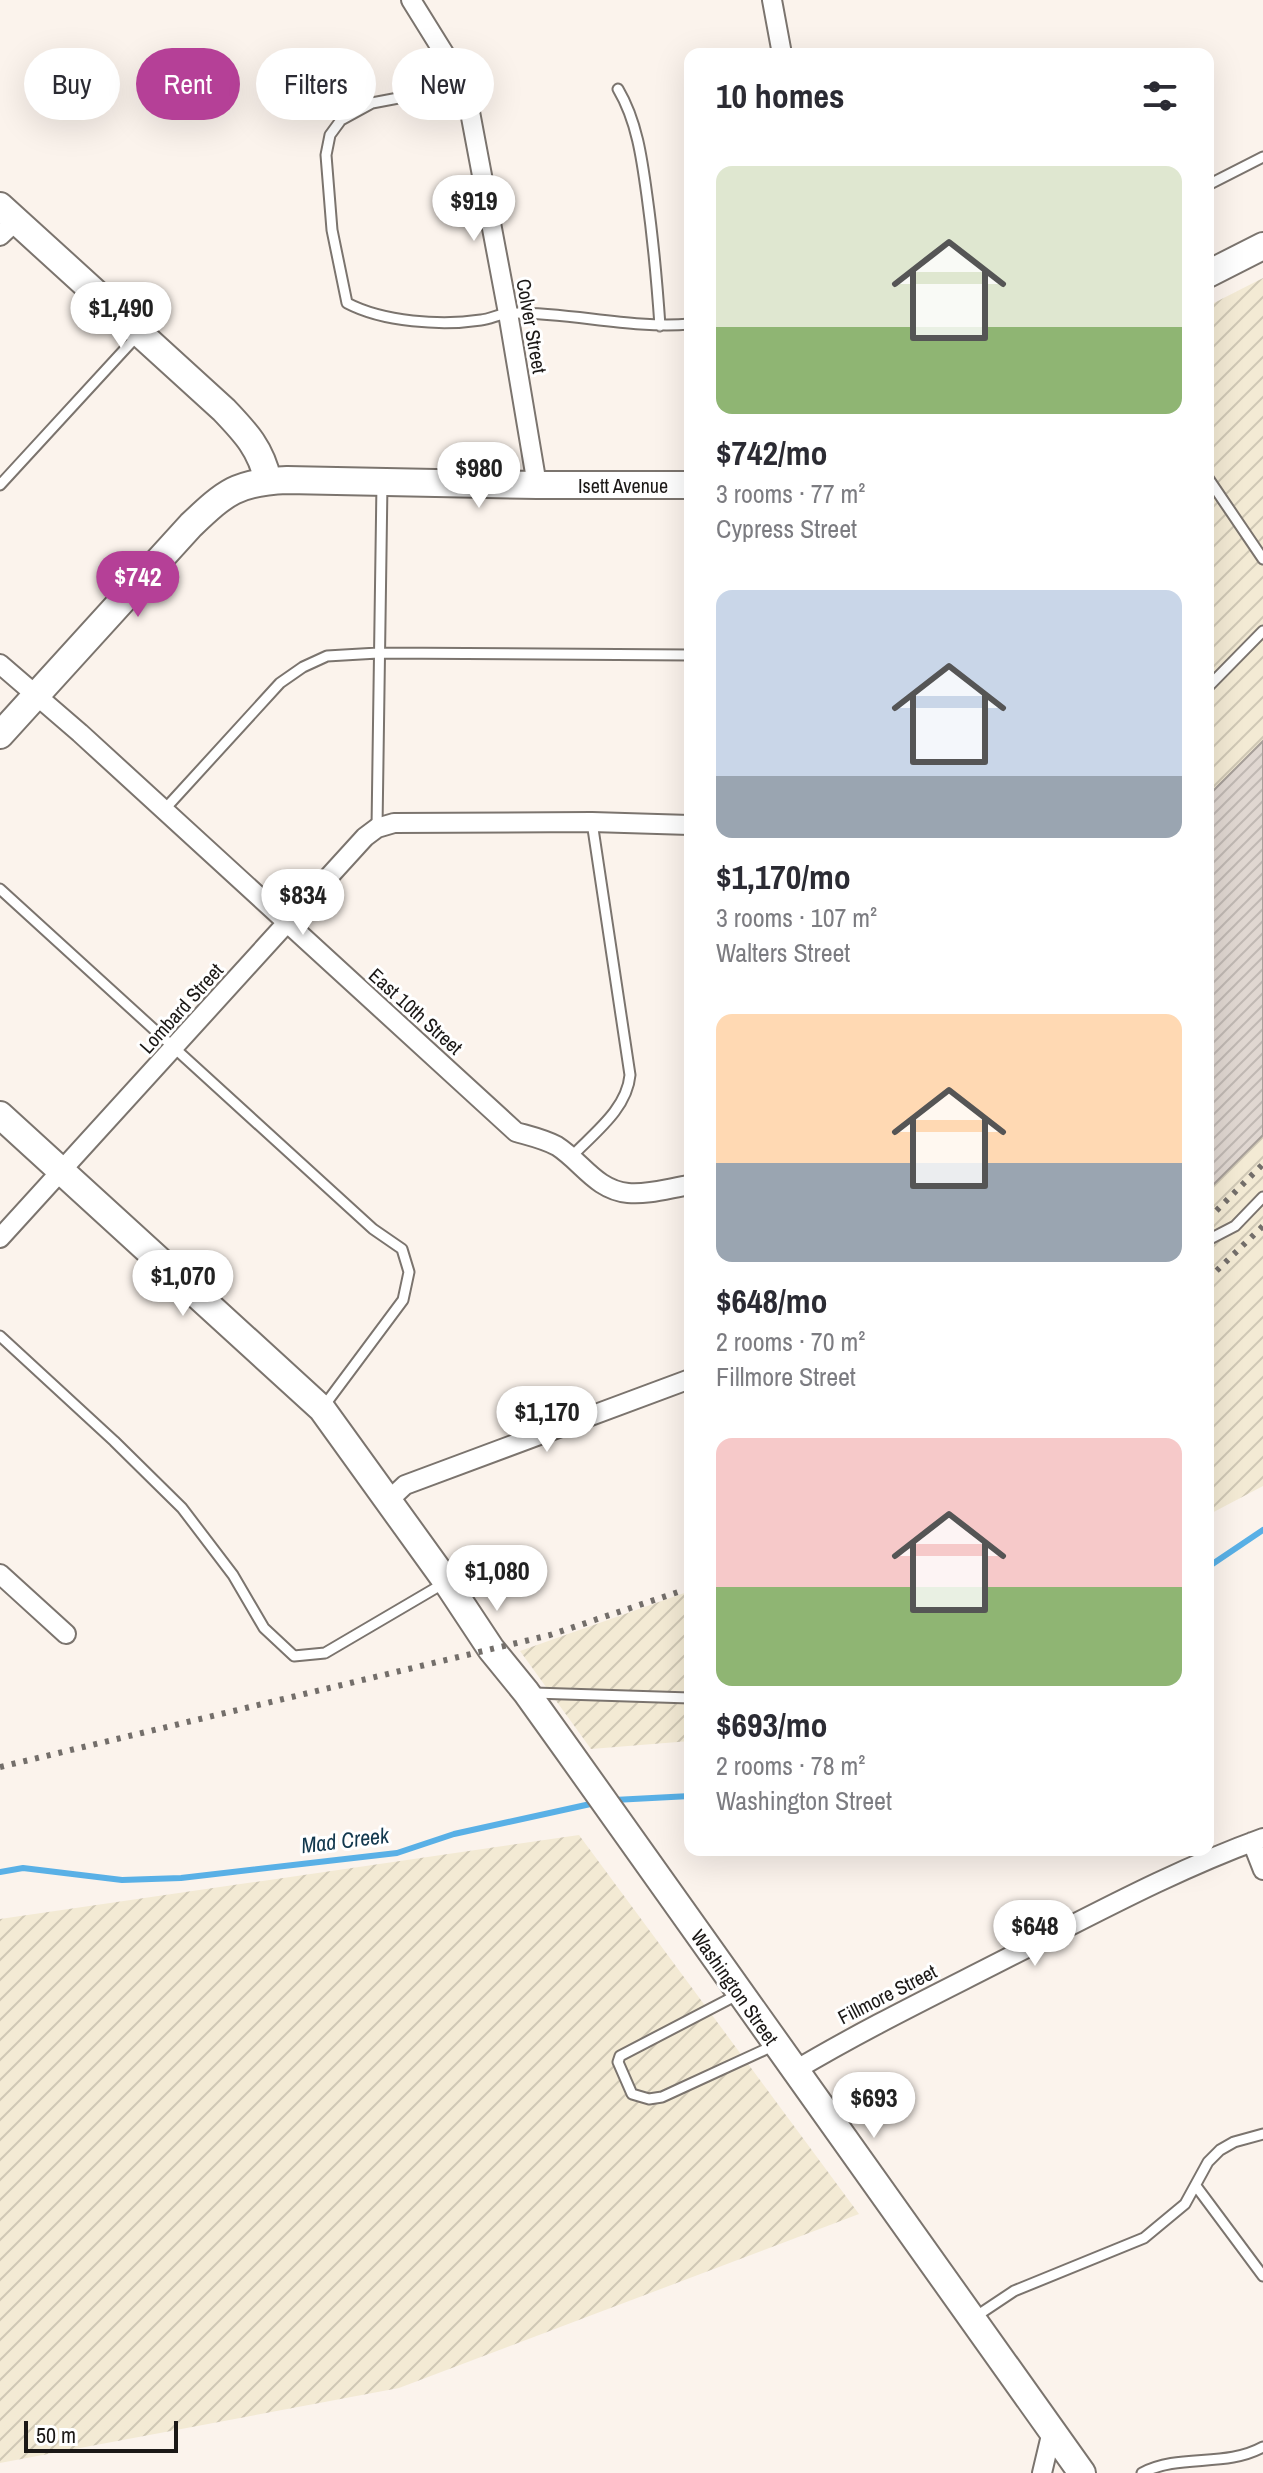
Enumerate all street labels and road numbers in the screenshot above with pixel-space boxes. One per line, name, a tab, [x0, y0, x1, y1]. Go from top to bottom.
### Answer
street label: Colver Street	[510, 277, 554, 376]
street label: Isett Avenue	[578, 472, 668, 499]
street label: Lombard Street	[133, 957, 229, 1059]
street label: East 10th Street	[363, 962, 469, 1061]
street label: Washington Street	[685, 1924, 785, 2050]
street label: Fillmore Street	[833, 1957, 941, 2030]

